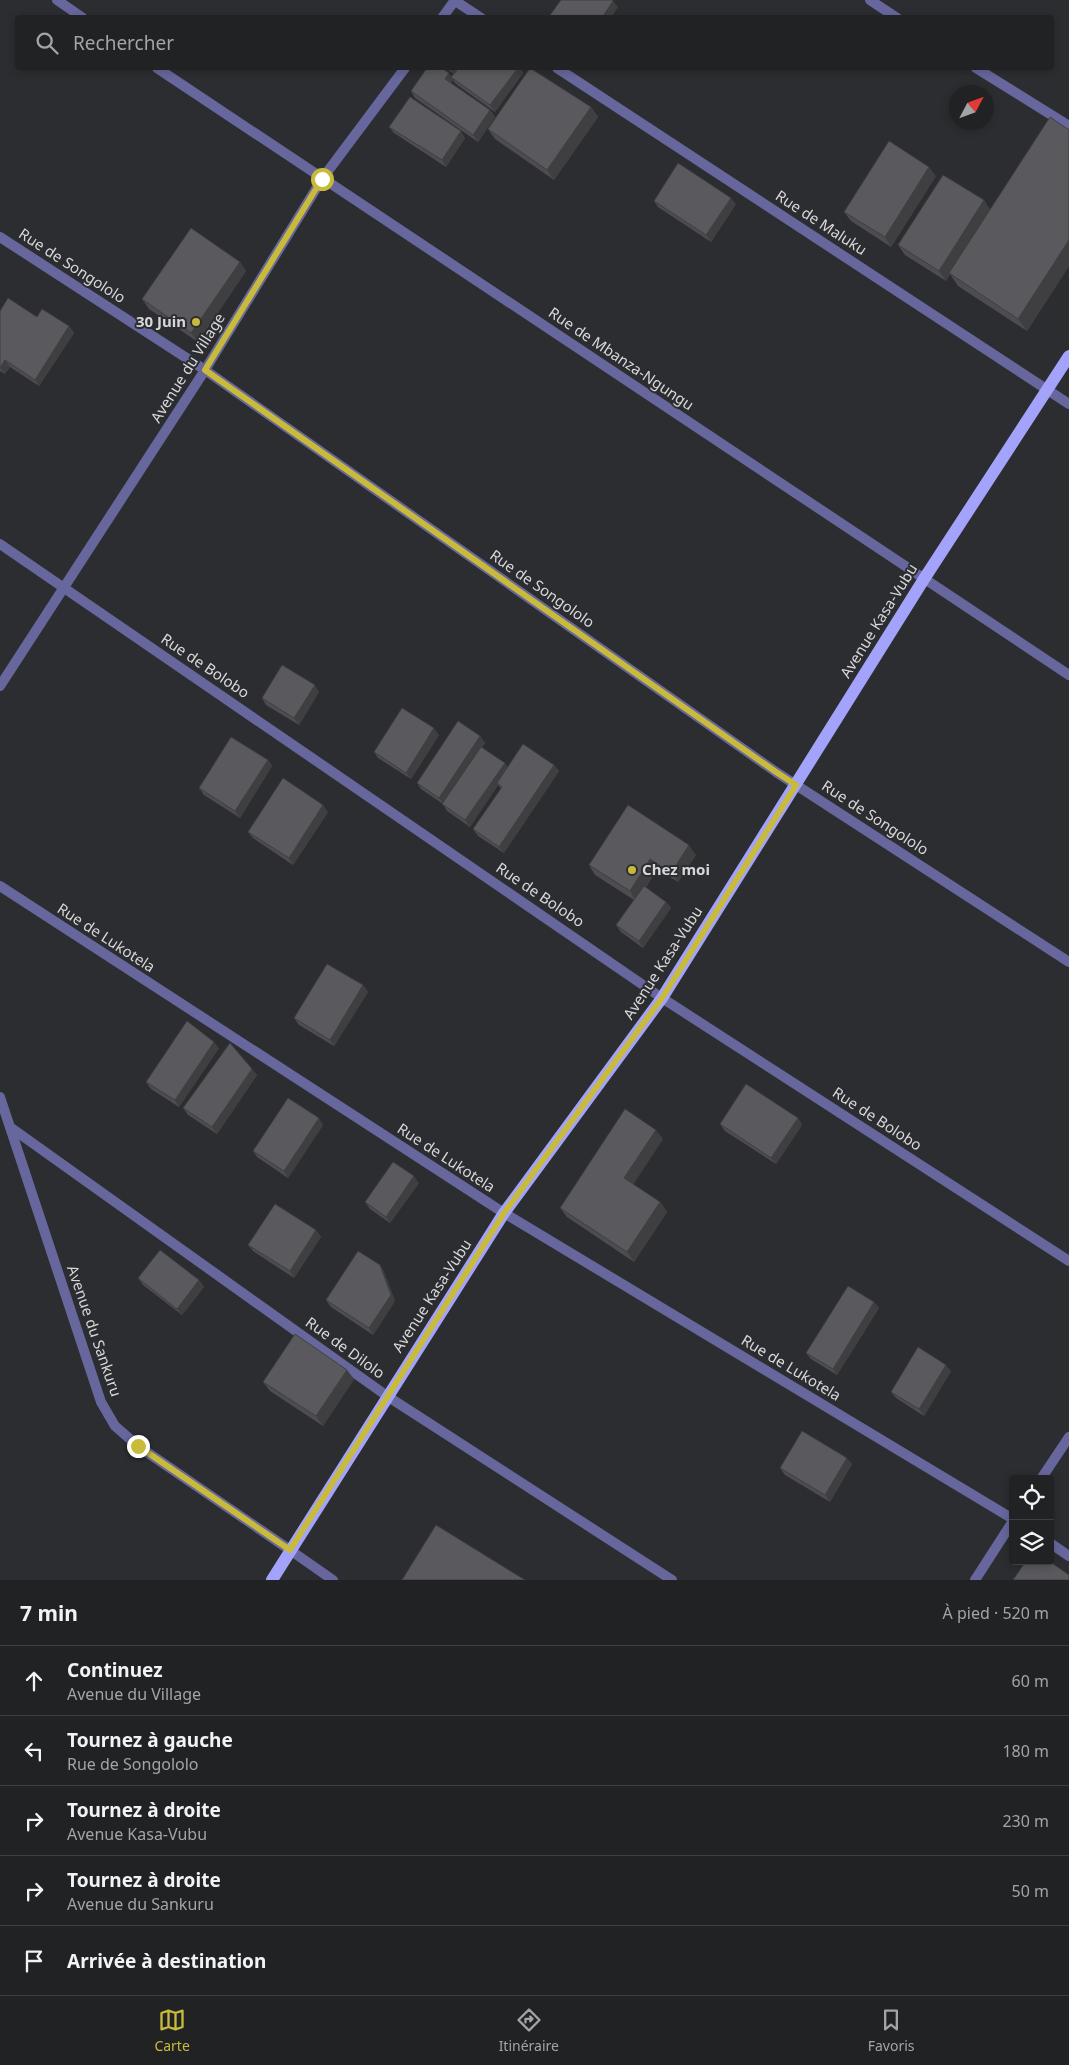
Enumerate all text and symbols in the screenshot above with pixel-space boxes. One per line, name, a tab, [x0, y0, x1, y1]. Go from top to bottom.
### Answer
search box	[15, 15, 1054, 70]
icon: search	[33, 29, 61, 57]
text: Rechercher	[73, 30, 174, 56]
north arrow	[949, 85, 994, 130]
route start	[311, 168, 334, 191]
street label: Rue de Maluku	[772, 185, 871, 259]
street label: Rue de Songololo	[15, 223, 130, 307]
street label: Rue de Mbanza-Ngungu	[545, 302, 698, 414]
street label: Avenue du Village	[145, 309, 229, 426]
place label: 30 Juin	[136, 311, 186, 331]
marker: 30 Juin	[190, 316, 202, 328]
street label: Rue de Songololo	[486, 545, 599, 632]
street label: Avenue Kasa-Vubu	[835, 559, 921, 681]
street label: Rue de Bolobo	[157, 628, 254, 702]
street label: Rue de Songololo	[818, 775, 933, 859]
street label: Rue de Bolobo	[492, 857, 589, 931]
place label: Chez moi	[642, 859, 710, 879]
marker: Chez moi	[626, 864, 638, 876]
street label: Rue de Lukotela	[54, 898, 159, 976]
street label: Avenue Kasa-Vubu	[618, 902, 706, 1023]
street label: Rue de Bolobo	[829, 1082, 926, 1154]
street label: Rue de Lukotela	[394, 1118, 499, 1196]
street label: Avenue Kasa-Vubu	[387, 1235, 475, 1356]
street label: Avenue du Sankuru	[63, 1262, 127, 1399]
street label: Rue de Dilolo	[302, 1312, 389, 1383]
street label: Rue de Lukotela	[738, 1329, 845, 1405]
route end	[127, 1435, 150, 1458]
map controls	[1009, 1475, 1054, 1565]
button: locate	[1009, 1475, 1054, 1520]
button: layers	[1009, 1520, 1054, 1565]
text: 7 min	[20, 1599, 78, 1627]
text: À pied · 520 m	[943, 1602, 1049, 1624]
text: Continuez	[67, 1657, 163, 1683]
icon: ahead	[20, 1667, 48, 1695]
text: 60 m	[1012, 1670, 1049, 1692]
text: Avenue du Village	[67, 1683, 201, 1705]
text: Tournez à gauche	[67, 1727, 233, 1753]
icon: left	[20, 1737, 48, 1765]
text: 180 m	[1002, 1740, 1049, 1762]
text: Rue de Songololo	[67, 1753, 199, 1775]
text: Tournez à droite	[67, 1797, 221, 1823]
icon: right	[20, 1807, 48, 1835]
text: 230 m	[1002, 1810, 1049, 1832]
text: Avenue Kasa-Vubu	[67, 1823, 207, 1845]
text: Tournez à droite	[67, 1867, 221, 1893]
icon: right	[20, 1877, 48, 1905]
text: 50 m	[1012, 1880, 1049, 1902]
text: Avenue du Sankuru	[67, 1893, 214, 1915]
icon: arrive	[20, 1947, 48, 1975]
text: Arrivée à destination	[67, 1948, 266, 1974]
tab: Carte	[154, 2006, 190, 2055]
tab: Itinéraire	[499, 2006, 559, 2055]
tab: Favoris	[868, 2006, 915, 2055]

